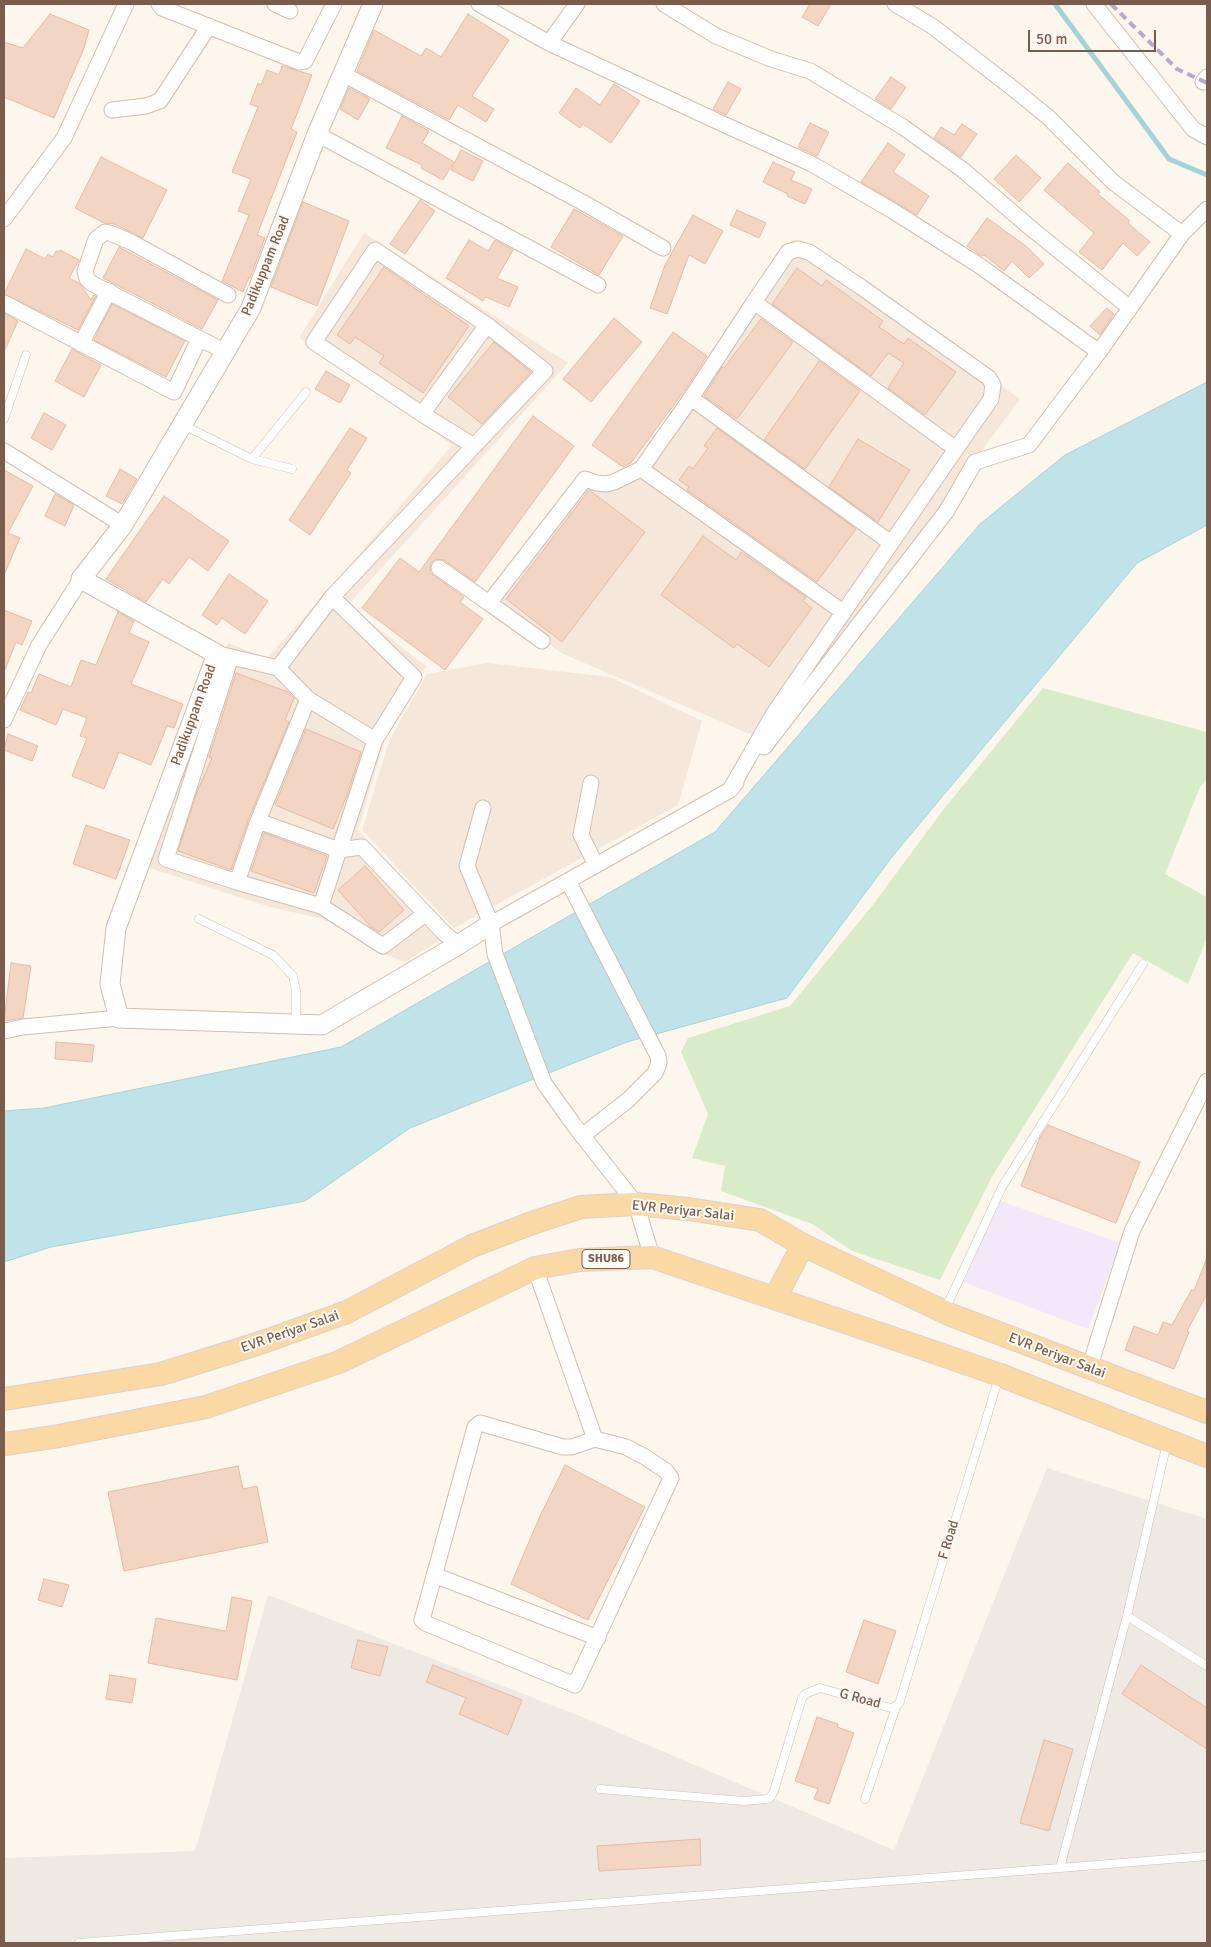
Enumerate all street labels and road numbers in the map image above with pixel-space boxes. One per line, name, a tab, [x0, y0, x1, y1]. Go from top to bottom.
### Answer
street label: Padikuppam Road	[238, 214, 294, 318]
street label: Padikuppam Road	[168, 662, 220, 768]
street label: EVR Periyar Salai	[631, 1197, 735, 1225]
road number: SHU86	[582, 1250, 630, 1268]
street label: EVR Periyar Salai	[239, 1307, 341, 1357]
street label: EVR Periyar Salai	[1006, 1330, 1108, 1382]
street label: F Road	[935, 1518, 963, 1562]
street label: G Road	[838, 1685, 882, 1713]

